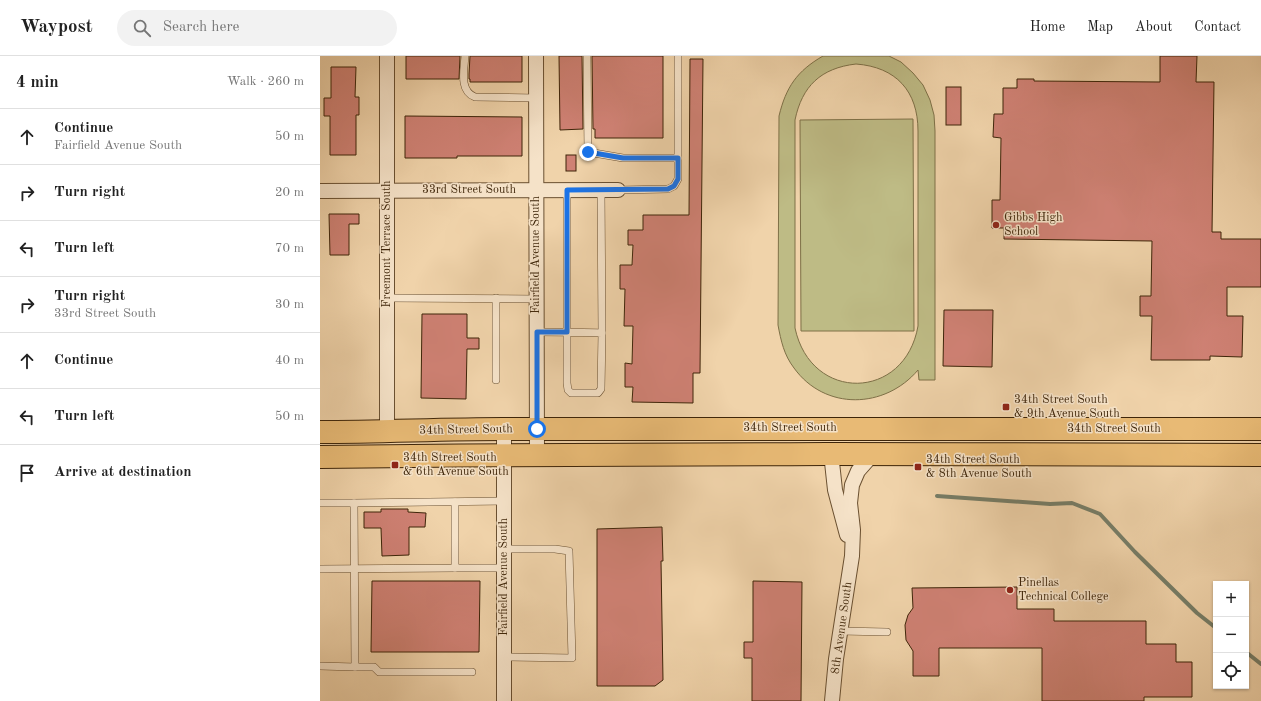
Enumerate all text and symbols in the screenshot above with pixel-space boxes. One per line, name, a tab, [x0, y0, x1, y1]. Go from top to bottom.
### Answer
search box	[117, 10, 397, 46]
icon: search	[131, 17, 153, 39]
text: Waypost	[20, 18, 93, 37]
text: Search here	[163, 20, 239, 35]
text: Home	[1030, 20, 1065, 34]
text: Map	[1087, 20, 1113, 34]
text: About	[1135, 20, 1172, 34]
text: Contact	[1194, 20, 1241, 34]
text: 4 min	[16, 74, 59, 91]
text: Walk · 260 m	[227, 75, 304, 88]
text: Continue	[54, 121, 113, 136]
icon: ahead	[16, 126, 38, 148]
text: 50 m	[275, 130, 304, 143]
text: Fairfield Avenue South	[54, 139, 182, 152]
route end	[579, 143, 597, 161]
street label: Freemont Terrace South	[381, 180, 393, 308]
icon: right	[16, 182, 38, 204]
street label: 33rd Street South	[422, 184, 517, 196]
text: Turn right	[54, 185, 125, 200]
text: 20 m	[275, 186, 304, 199]
street label: Fairfield Avenue South	[530, 195, 542, 314]
place label: Gibbs High School	[1004, 212, 1063, 238]
marker: Gibbs High School	[991, 220, 1001, 230]
icon: left	[16, 238, 38, 260]
text: Turn left	[54, 241, 114, 256]
text: 70 m	[275, 242, 304, 255]
text: Turn right	[54, 289, 125, 304]
icon: right	[16, 294, 38, 316]
text: 30 m	[275, 298, 304, 311]
text: 33rd Street South	[54, 307, 156, 320]
icon: ahead	[16, 350, 38, 372]
text: Continue	[54, 353, 113, 368]
text: 40 m	[275, 354, 304, 367]
place label: 34th Street South & 9th Avenue South	[1014, 394, 1120, 420]
marker: 34th Street South & 9th Avenue South	[1001, 402, 1011, 412]
icon: left	[16, 406, 38, 428]
text: Turn left	[54, 409, 114, 424]
text: 50 m	[275, 410, 304, 423]
route start	[528, 420, 546, 438]
street label: 34th Street South	[743, 422, 837, 434]
street label: 34th Street South	[419, 423, 513, 437]
street label: 34th Street South	[1067, 423, 1161, 435]
place label: 34th Street South & 6th Avenue South	[403, 452, 509, 478]
place label: 34th Street South & 8th Avenue South	[926, 454, 1032, 480]
marker: 34th Street South & 6th Avenue South	[390, 460, 400, 470]
icon: arrive	[16, 462, 38, 484]
marker: 34th Street South & 8th Avenue South	[913, 462, 923, 472]
text: Arrive at destination	[54, 465, 192, 480]
street label: Fairfield Avenue South	[498, 517, 510, 636]
place label: Pinellas Technical College	[1018, 577, 1109, 603]
street label: 8th Avenue South	[830, 581, 854, 675]
map controls	[1213, 581, 1249, 689]
button: +	[1213, 581, 1249, 617]
marker: Pinellas Technical College	[1005, 585, 1015, 595]
button: −	[1213, 617, 1249, 653]
button: locate	[1213, 653, 1249, 689]

